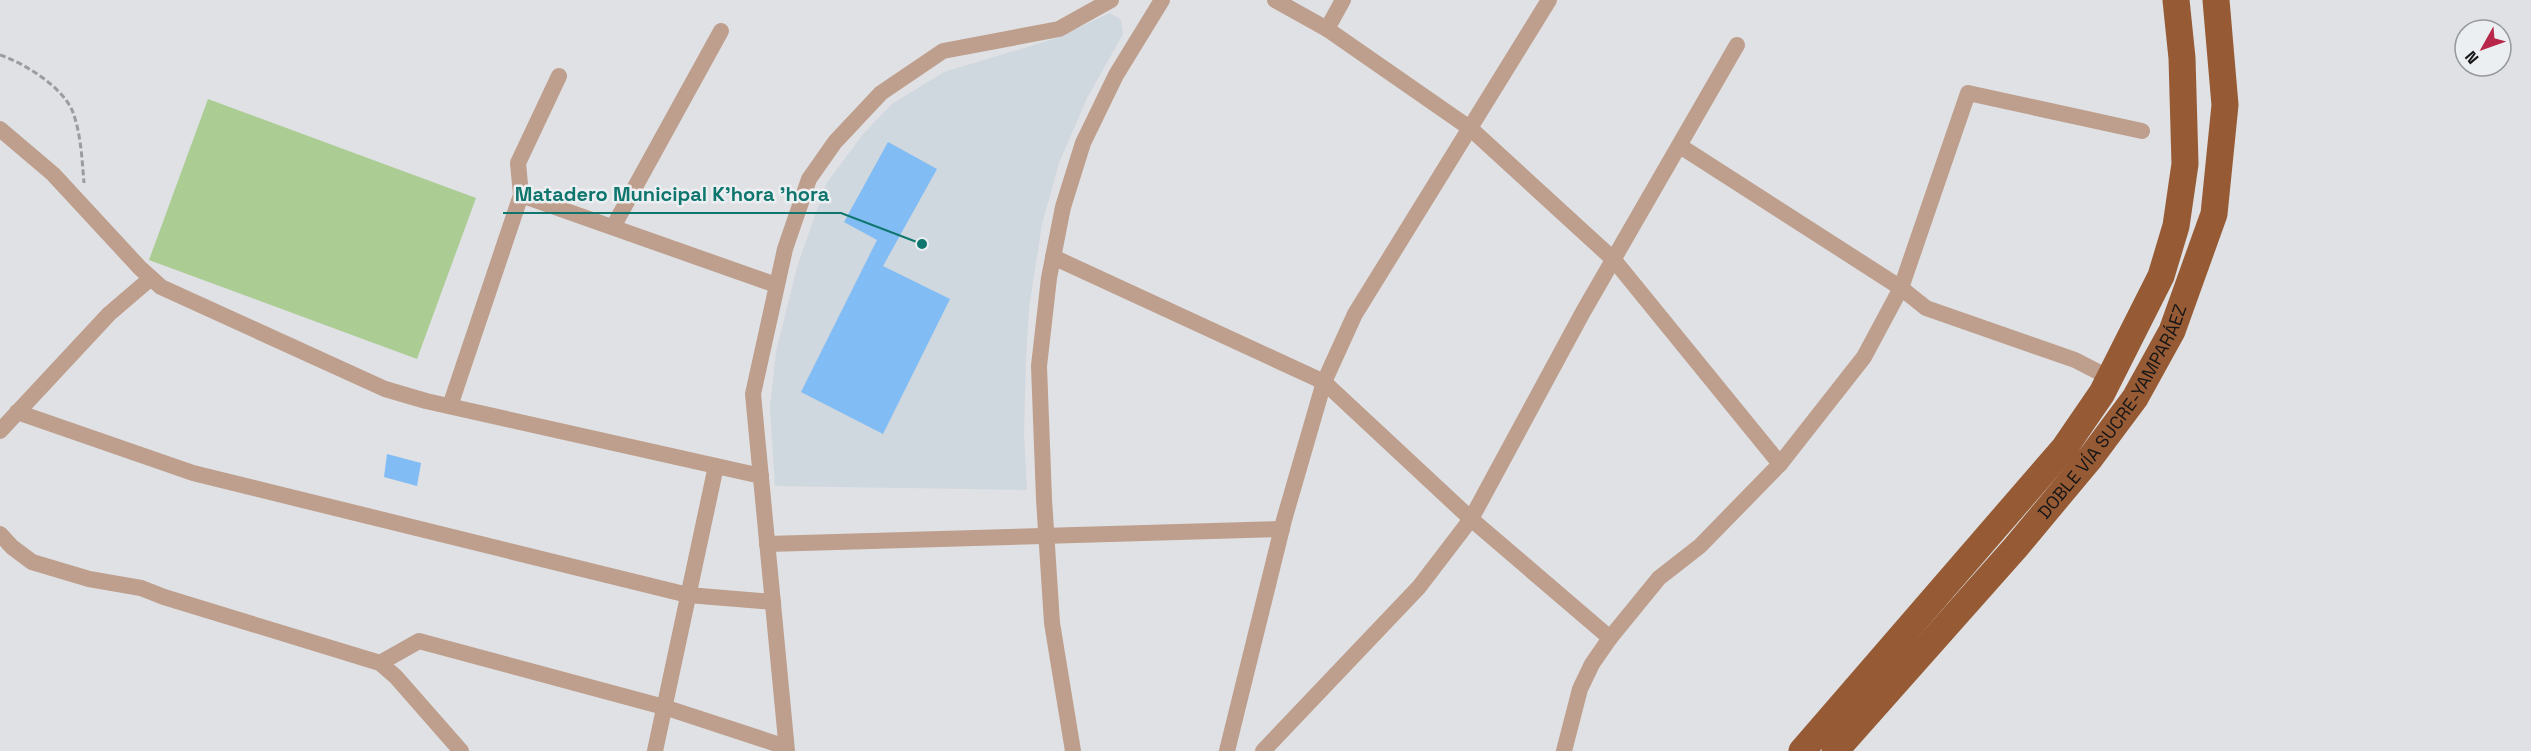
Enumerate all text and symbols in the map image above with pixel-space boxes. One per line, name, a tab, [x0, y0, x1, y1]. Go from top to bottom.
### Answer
north arrow	[2453, 18, 2513, 78]
text: N	[2460, 46, 2483, 68]
callout: Matadero Municipal K'hora 'hora	[503, 175, 841, 213]
text: Matadero Municipal K'hora 'hora	[515, 181, 830, 207]
street label: DOBLE VÍA SUCRE-YAMPARÁEZ	[2032, 301, 2192, 523]

